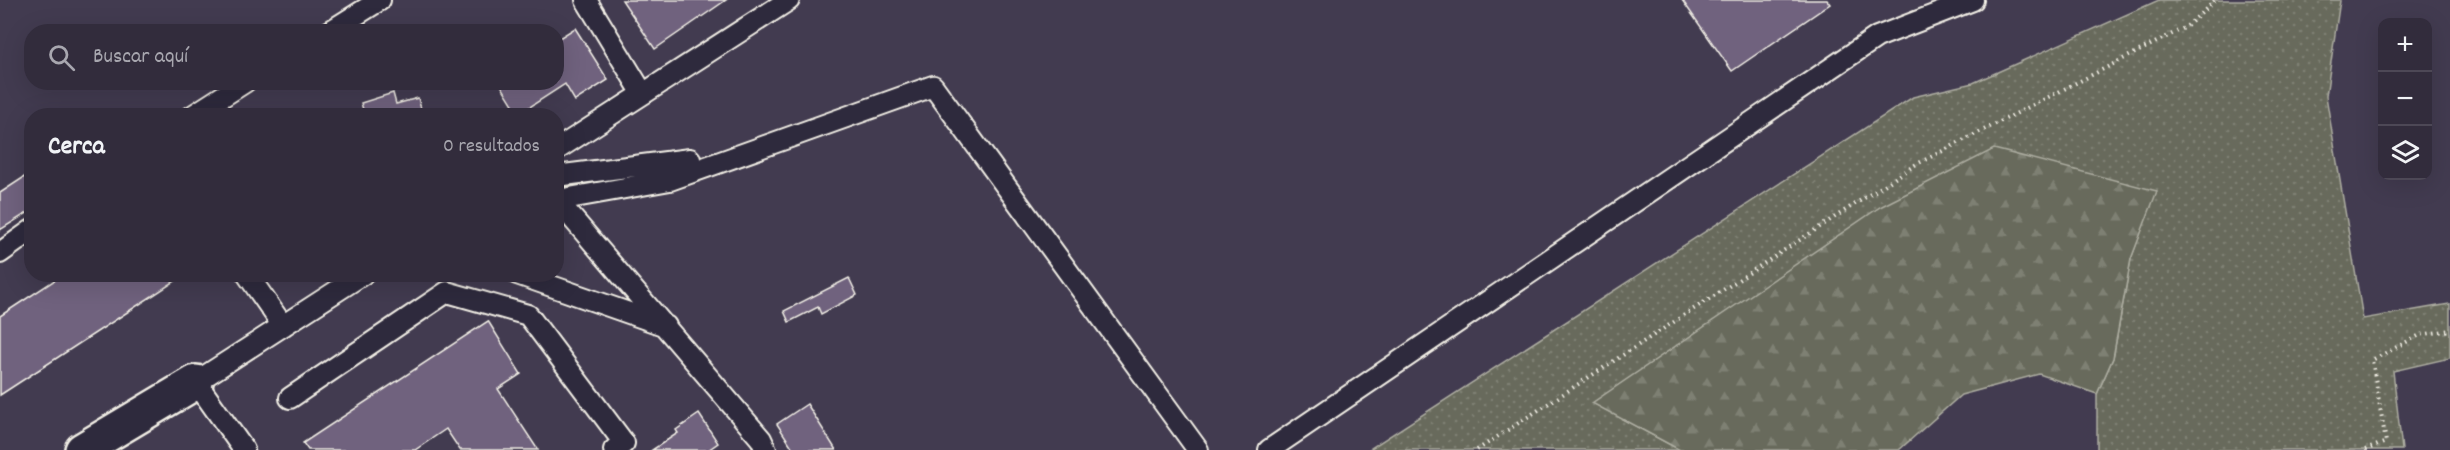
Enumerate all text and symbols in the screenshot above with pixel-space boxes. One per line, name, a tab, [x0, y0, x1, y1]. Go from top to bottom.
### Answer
map controls	[2378, 18, 2432, 180]
button: +	[2378, 18, 2432, 72]
search box	[24, 24, 564, 90]
icon: search	[45, 41, 78, 74]
text: Buscar aquí	[93, 42, 188, 73]
button: −	[2378, 72, 2432, 126]
button: layers	[2378, 126, 2432, 180]
text: Cerca	[48, 129, 105, 166]
text: 0 resultados	[443, 133, 540, 161]

